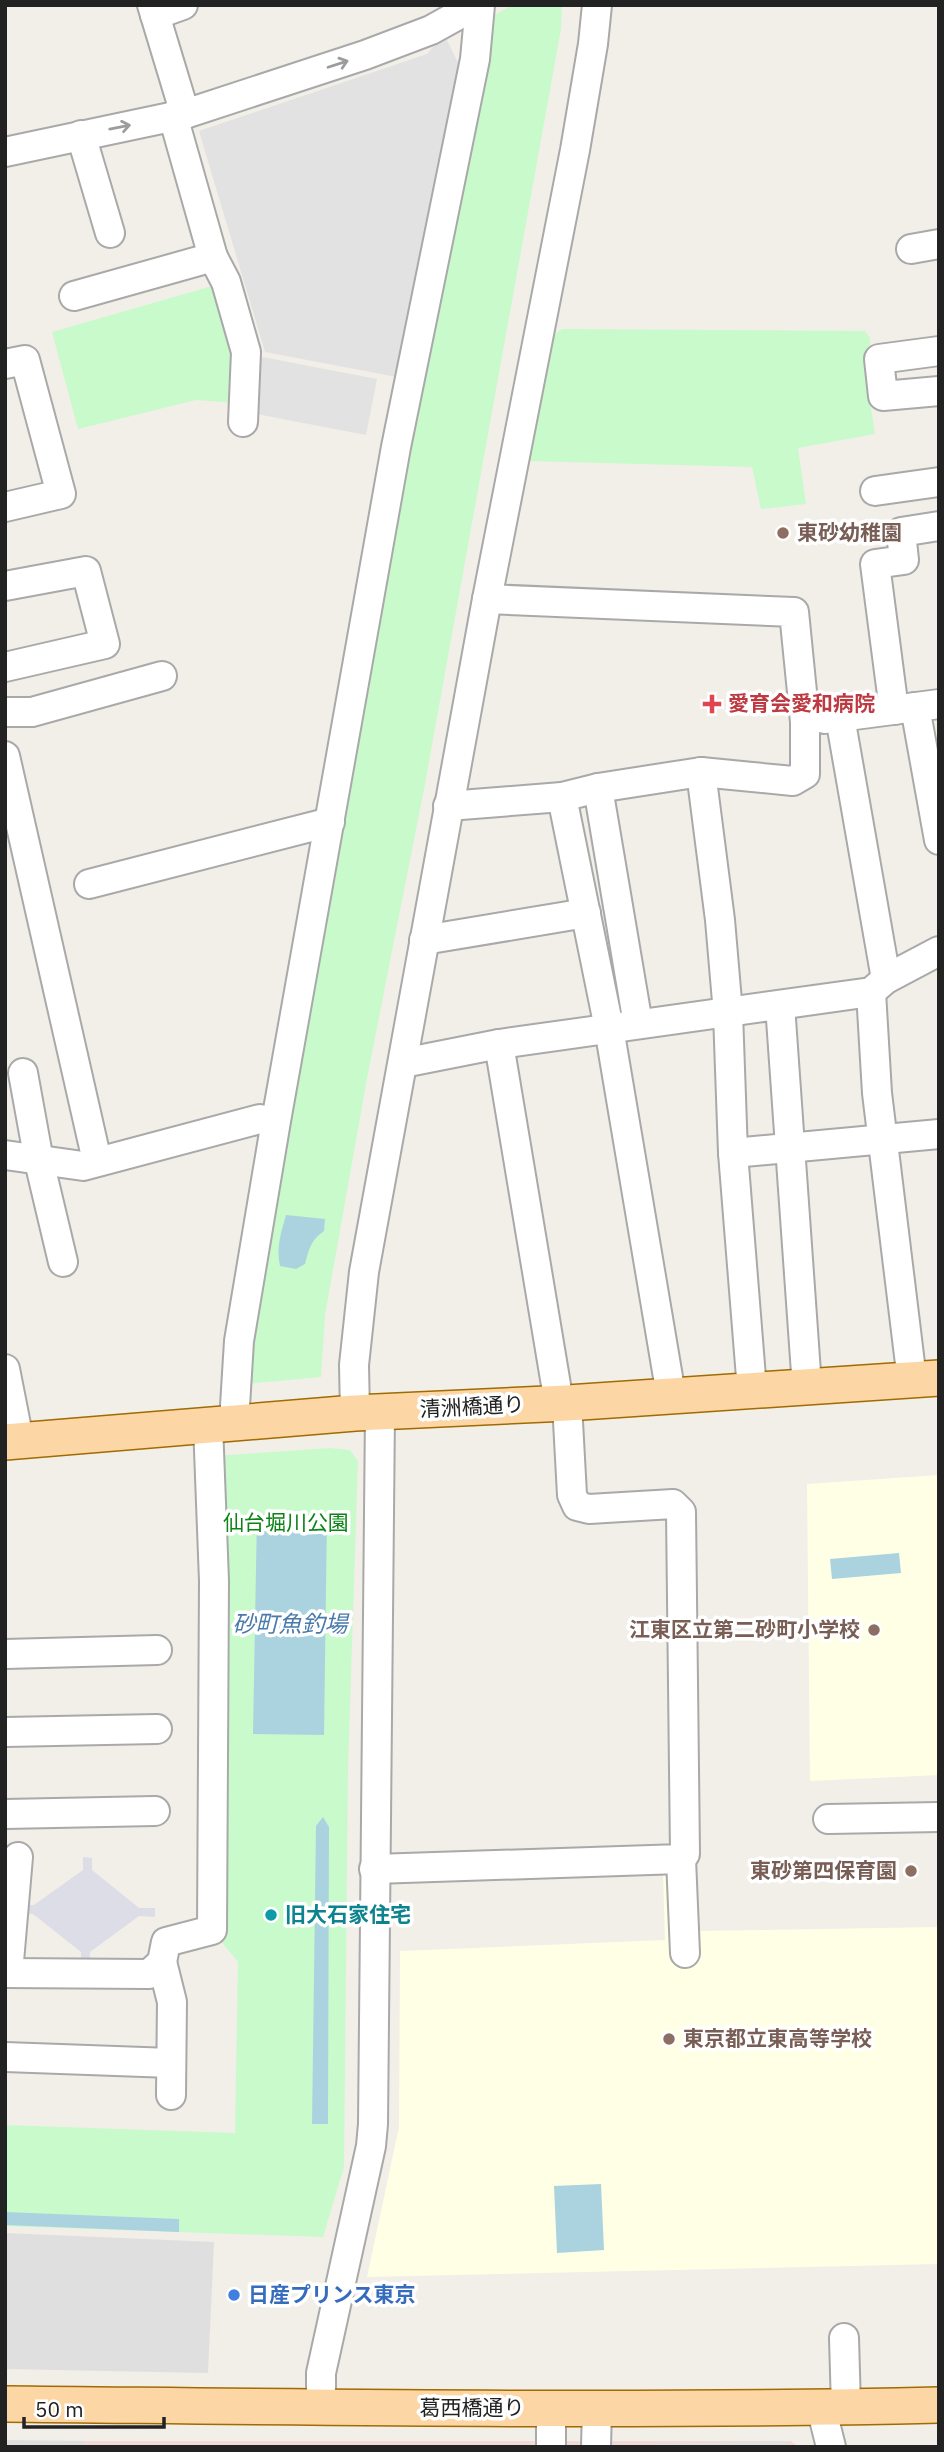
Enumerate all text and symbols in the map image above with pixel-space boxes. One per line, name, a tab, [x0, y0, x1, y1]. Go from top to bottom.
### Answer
one-way arrow	[327, 57, 349, 70]
one-way arrow	[108, 119, 131, 133]
place label: 東砂幼稚園	[797, 518, 902, 546]
marker: 東砂幼稚園	[775, 525, 791, 541]
place label: 愛育会愛和病院	[728, 689, 875, 717]
marker: 愛育会愛和病院	[702, 694, 722, 714]
street label: 清洲橋通り	[419, 1389, 525, 1423]
park label: 仙台堀川公園	[223, 1508, 349, 1536]
water label: 砂町魚釣場	[233, 1608, 351, 1638]
place label: 江東区立第二砂町小学校	[629, 1615, 860, 1643]
marker: 江東区立第二砂町小学校	[866, 1622, 882, 1638]
place label: 東砂第四保育園	[750, 1856, 897, 1884]
marker: 東砂第四保育園	[903, 1863, 919, 1879]
place label: 旧大石家住宅	[285, 1900, 411, 1928]
marker: 旧大石家住宅	[263, 1907, 279, 1923]
place label: 東京都立東高等学校	[683, 2024, 872, 2052]
marker: 東京都立東高等学校	[661, 2031, 677, 2047]
place label: 日産プリンス東京	[248, 2280, 416, 2308]
marker: 日産プリンス東京	[226, 2287, 242, 2303]
scale bar	[24, 2386, 164, 2430]
street label: 葛西橋通り	[420, 2393, 525, 2421]
text: 50 m	[35, 2395, 84, 2423]

